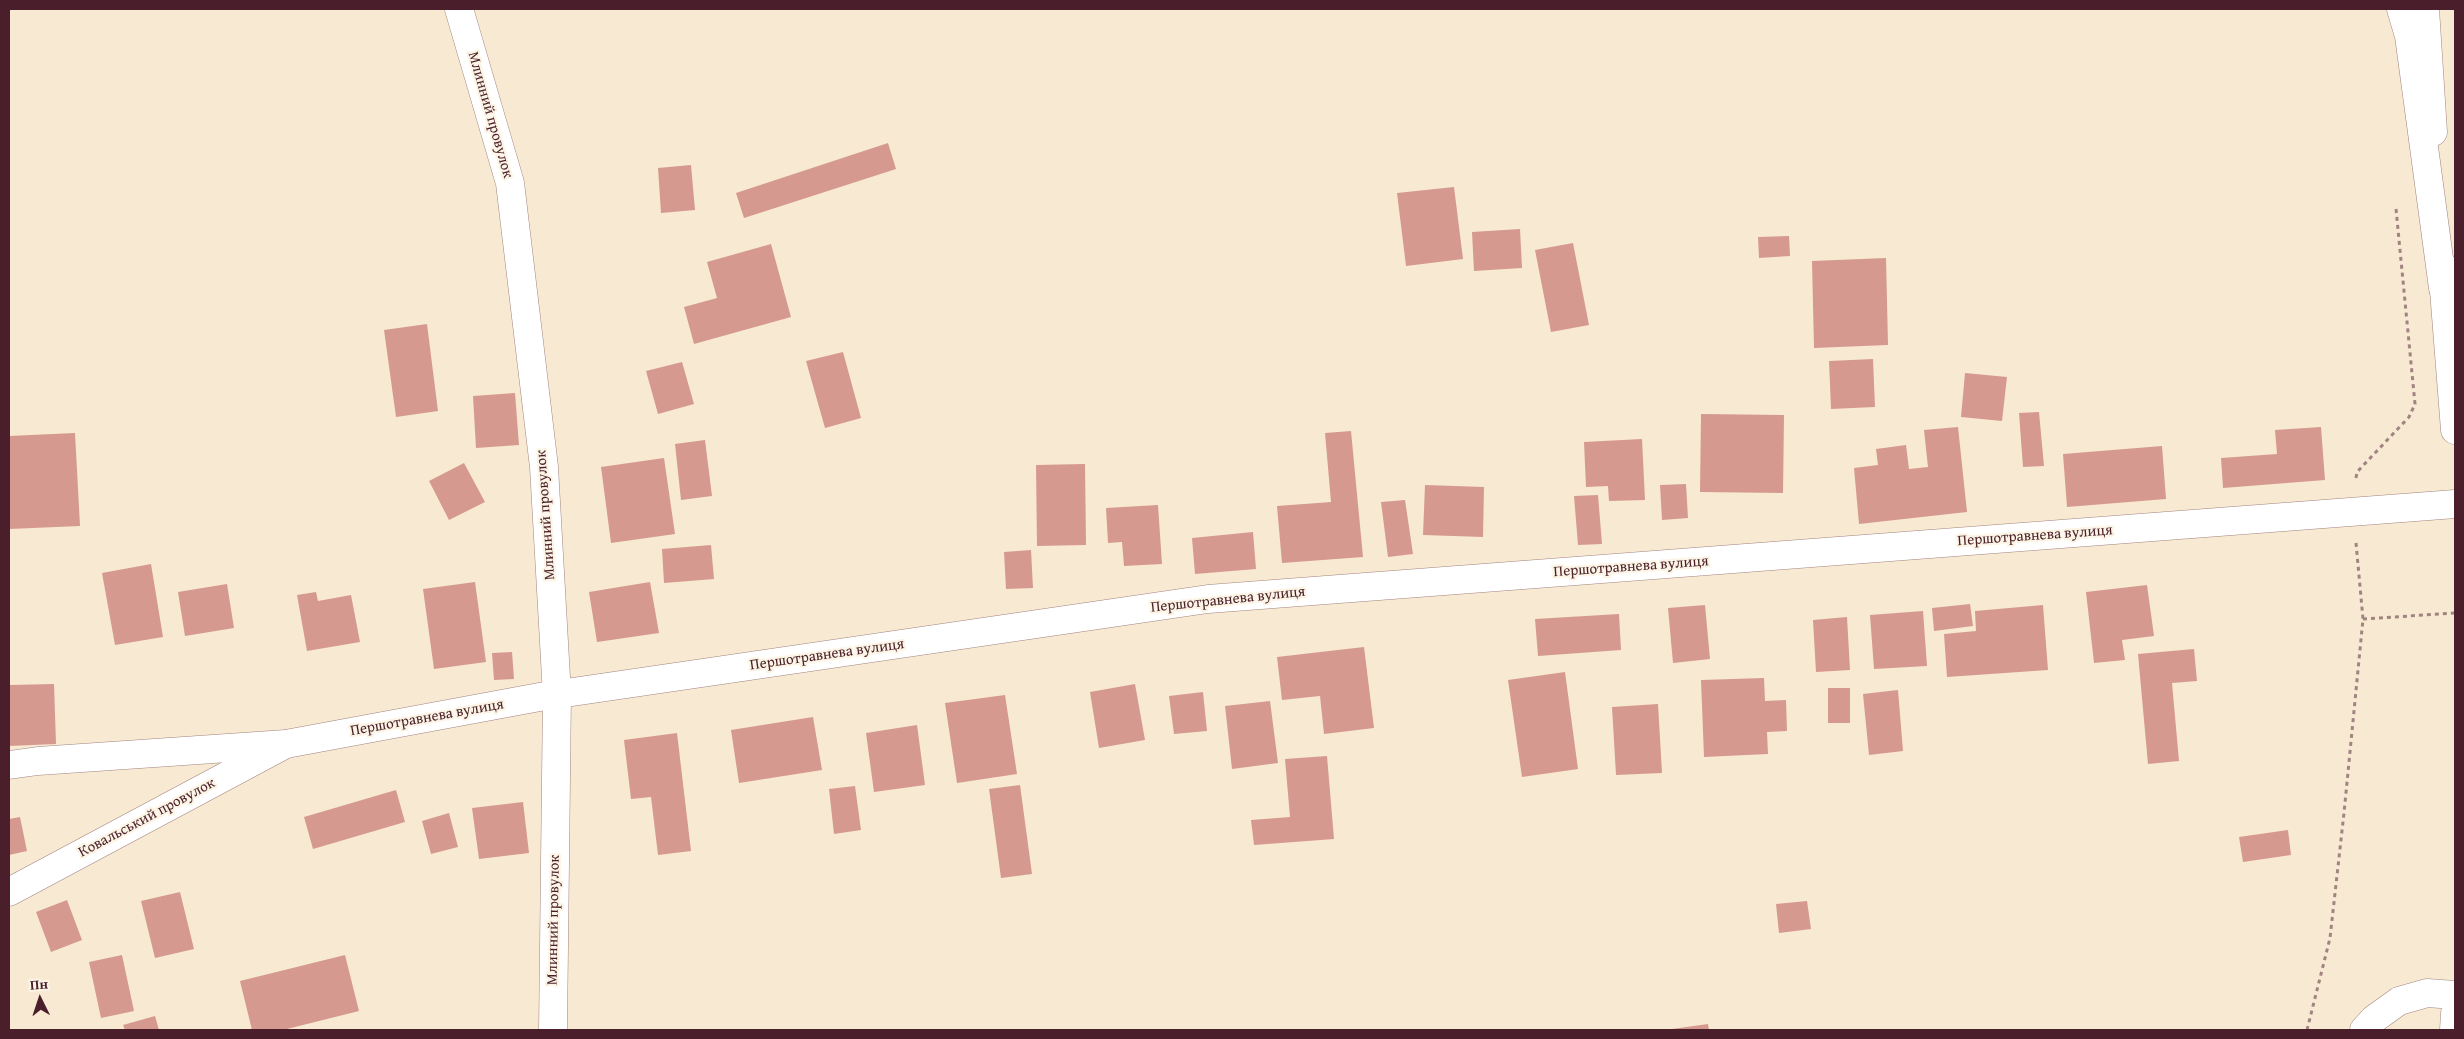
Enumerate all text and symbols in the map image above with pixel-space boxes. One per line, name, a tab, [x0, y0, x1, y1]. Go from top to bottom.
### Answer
street label: Млинний провулок	[463, 50, 517, 180]
street label: Млинний провулок	[532, 449, 560, 581]
street label: Першотравнева вулиця	[1957, 522, 2113, 550]
street label: Першотравнева вулиця	[1553, 553, 1709, 581]
street label: Першотравнева вулиця	[1150, 583, 1306, 617]
street label: Першотравнева вулиця	[749, 635, 905, 675]
street label: Першотравнева вулиця	[349, 696, 505, 740]
street label: Ковальський провулок	[76, 774, 218, 862]
street label: Млинний провулок	[544, 855, 564, 985]
text: Пн	[29, 973, 49, 995]
north arrow	[15, 974, 65, 1024]

